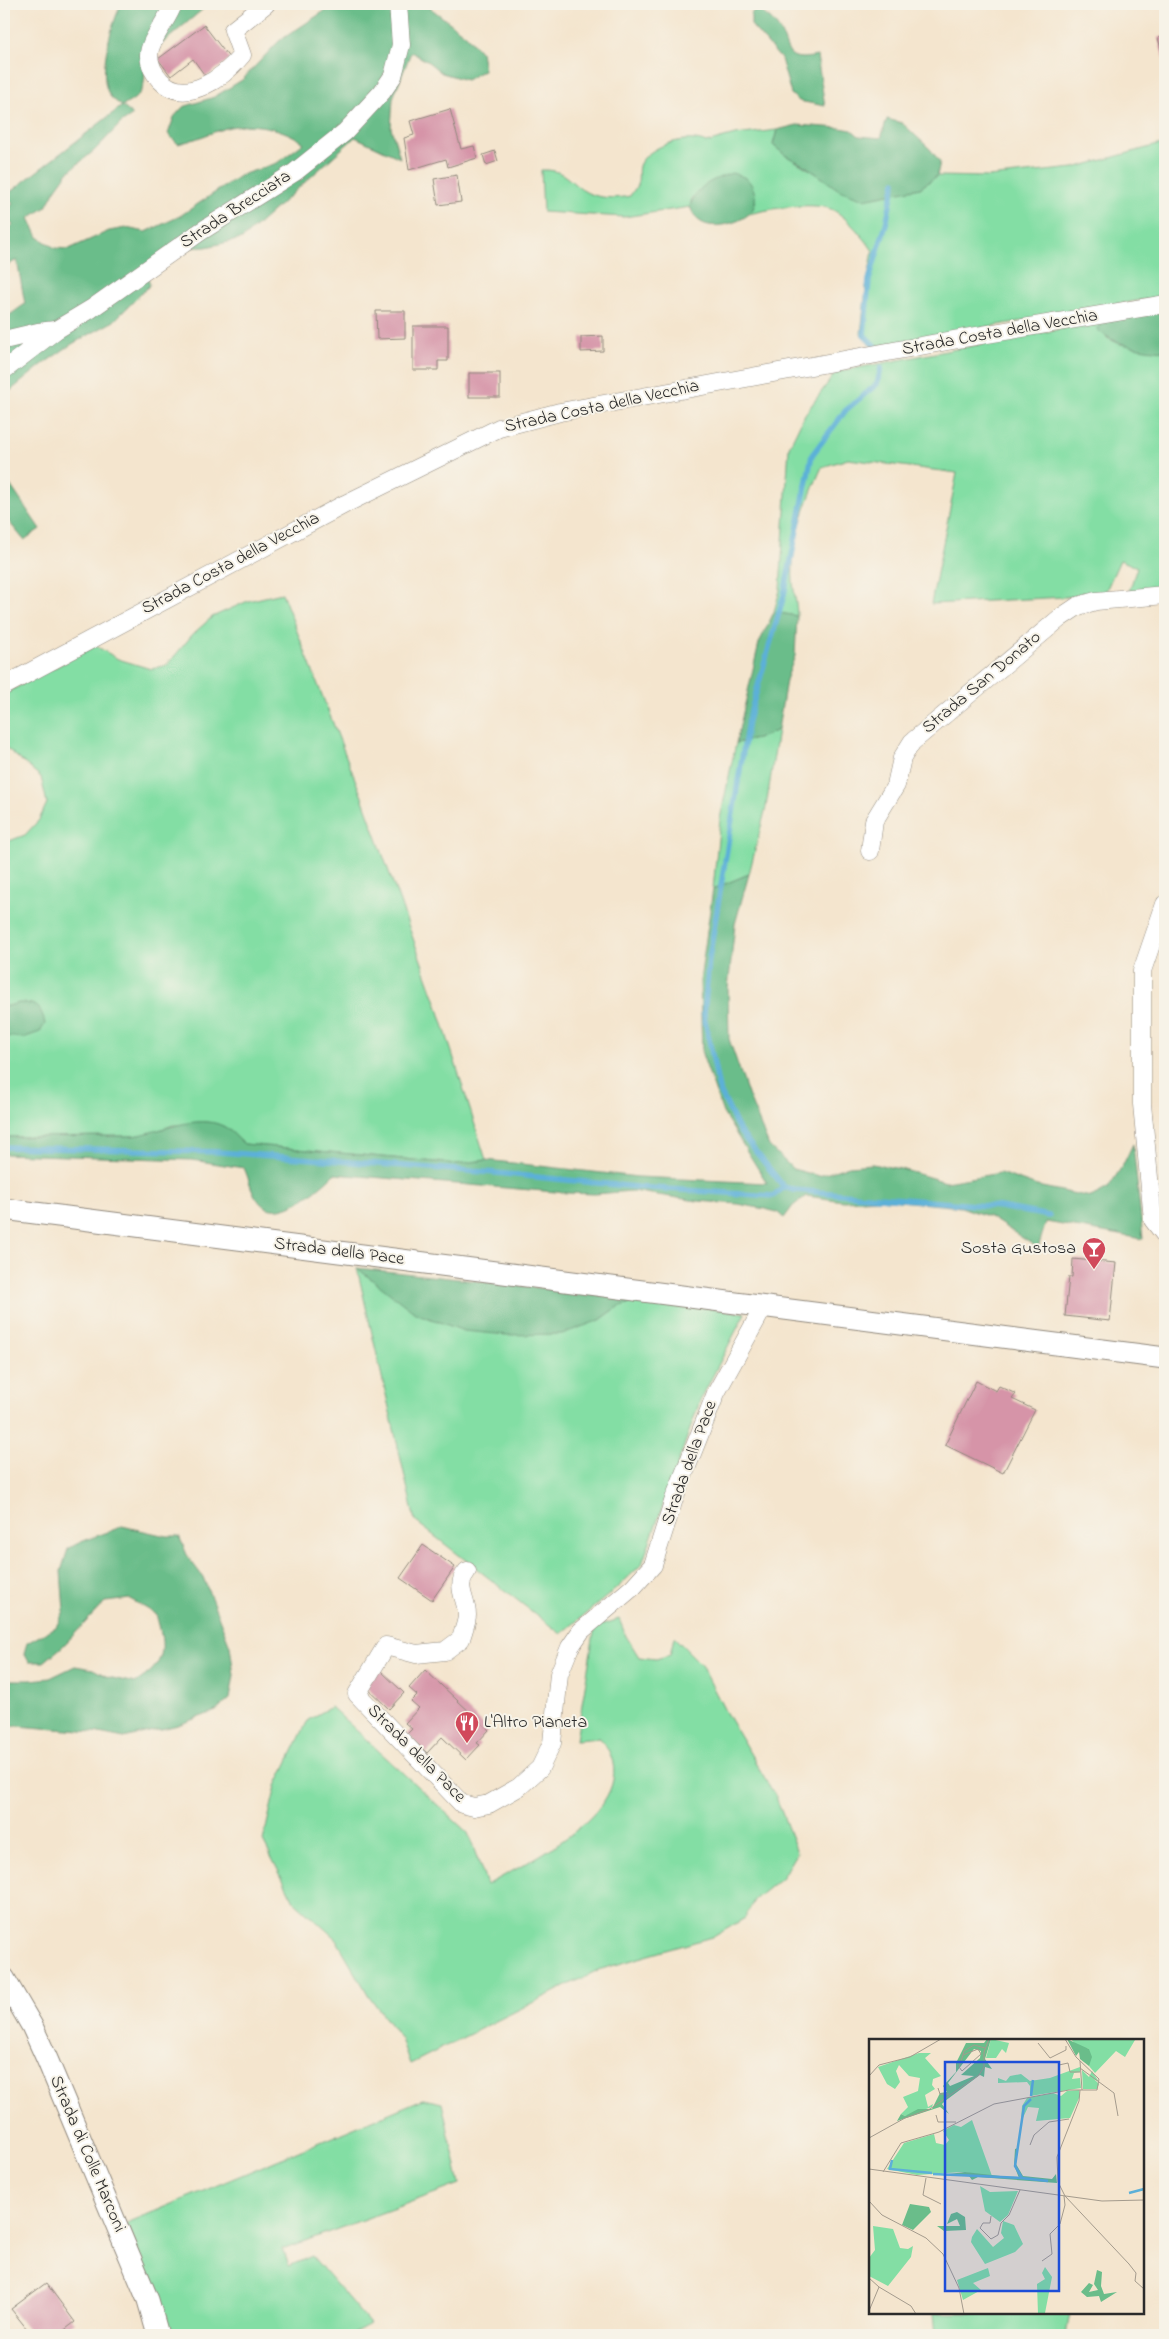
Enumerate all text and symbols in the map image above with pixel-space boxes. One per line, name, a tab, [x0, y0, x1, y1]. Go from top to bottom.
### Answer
street label: Strada Brecciata	[175, 164, 297, 256]
street label: Strada Costa della Vecchia	[900, 303, 1100, 363]
street label: Strada Costa della Vecchia	[502, 374, 702, 440]
street label: Strada Costa della Vecchia	[137, 506, 325, 622]
street label: Strada San Donato	[917, 625, 1047, 741]
street label: Strada della Pace	[272, 1231, 406, 1273]
place label: Sosta Gustosa	[961, 1236, 1076, 1262]
bar icon: Sosta Gustosa	[1081, 1236, 1107, 1270]
street label: Strada della Pace	[655, 1396, 725, 1529]
street label: Strada della Pace	[361, 1699, 472, 1810]
restaurant icon: L'Altro Pianeta	[454, 1710, 480, 1744]
place label: L'Altro Pianeta	[484, 1710, 587, 1736]
inset map	[869, 2039, 1144, 2314]
street label: Strada di Colle Marconi	[42, 2072, 132, 2236]

